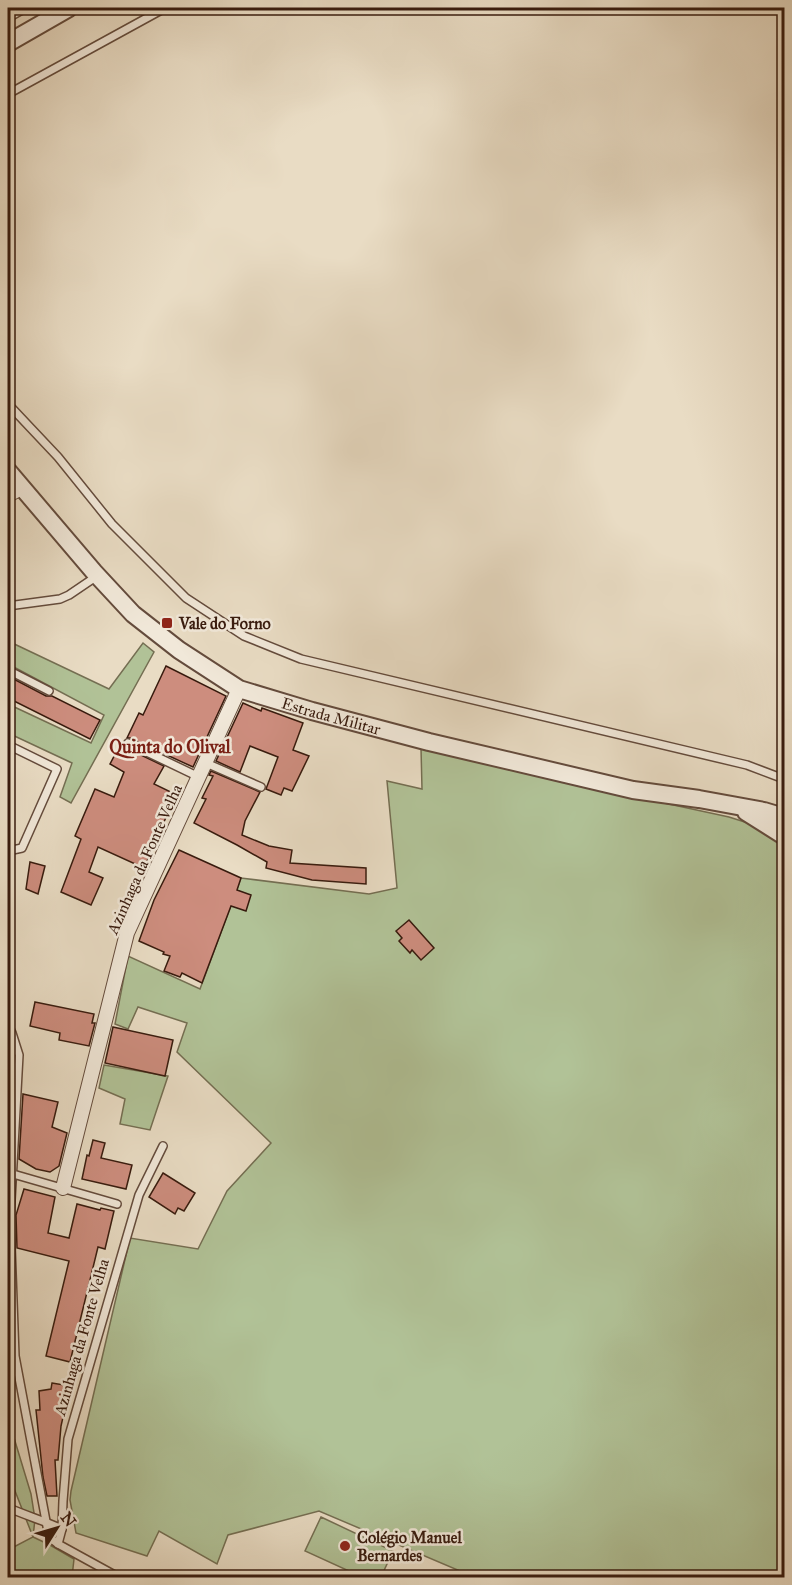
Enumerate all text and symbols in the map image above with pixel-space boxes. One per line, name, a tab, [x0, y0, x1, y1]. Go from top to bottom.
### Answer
place label: Vale do Forno	[178, 614, 271, 633]
marker: Vale do Forno	[160, 616, 174, 630]
street label: Estrada Militar	[279, 693, 383, 739]
district label: Quinta do Olival	[109, 736, 232, 759]
street label: Azinhaga da Fonte Velha	[102, 781, 187, 938]
street label: Azinhaga da Fonte Velha	[50, 1256, 114, 1419]
north arrow	[27, 1498, 87, 1558]
text: N	[57, 1508, 81, 1531]
place label: Colégio Manuel Bernardes	[357, 1528, 462, 1565]
marker: Colégio Manuel Bernardes	[338, 1539, 352, 1553]

